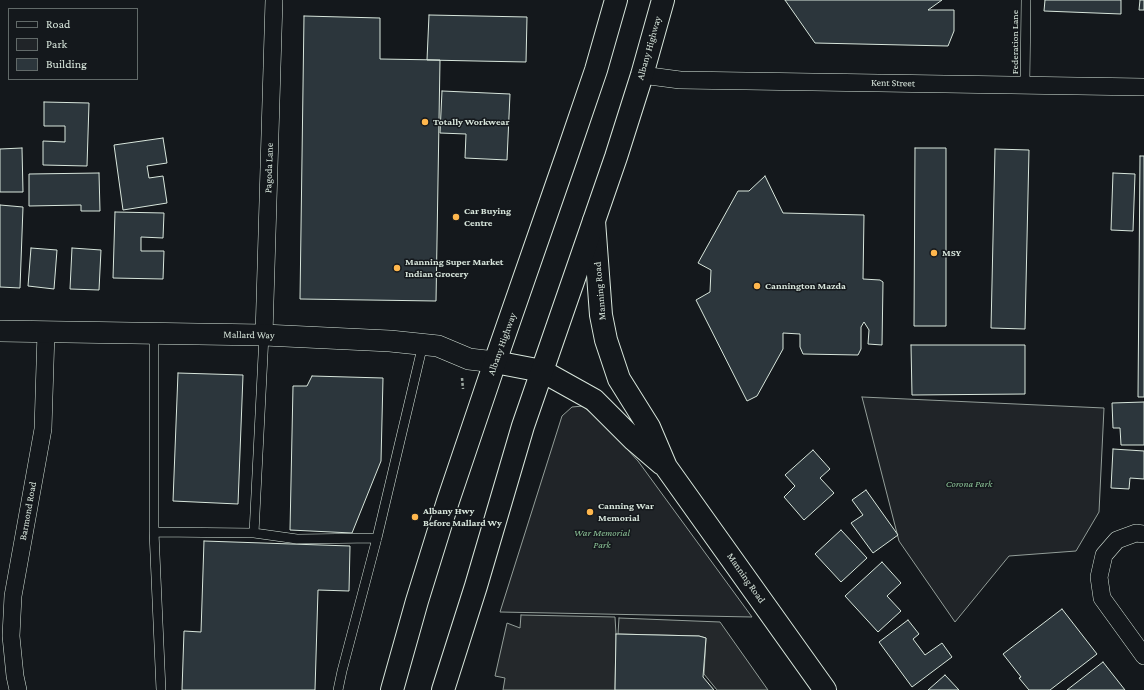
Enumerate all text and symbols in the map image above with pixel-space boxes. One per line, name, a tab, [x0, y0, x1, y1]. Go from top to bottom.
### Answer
legend	[8, 8, 138, 80]
street label: Federation Lane	[1009, 10, 1021, 74]
street label: Albany Highway	[634, 15, 664, 81]
text: Road	[46, 17, 70, 31]
text: Park	[46, 37, 67, 51]
text: Building	[46, 57, 87, 71]
street label: Kent Street	[871, 77, 915, 89]
place label: Totally Workwear	[433, 116, 509, 128]
marker: Totally Workwear	[420, 117, 430, 127]
street label: Pagoda Lane	[262, 143, 276, 193]
place label: Car Buying Centre	[464, 205, 511, 228]
marker: Car Buying Centre	[451, 212, 461, 222]
place label: MSY	[942, 247, 961, 259]
marker: MSY	[929, 248, 939, 258]
place label: Manning Super Market Indian Grocery	[405, 256, 503, 280]
street label: Manning Road	[591, 261, 609, 321]
marker: Manning Super Market Indian Grocery	[392, 263, 402, 273]
place label: Cannington Mazda	[765, 280, 846, 292]
marker: Cannington Mazda	[752, 281, 762, 291]
street label: Albany Highway	[485, 311, 519, 377]
street label: Mallard Way	[223, 329, 275, 341]
park label: Corona Park	[946, 478, 992, 490]
street label: Barmond Road	[17, 481, 39, 541]
place label: Canning War Memorial	[598, 500, 654, 524]
place label: Albany Hwy Before Mallard Wy	[423, 505, 502, 528]
marker: Canning War Memorial	[585, 507, 595, 517]
marker: Albany Hwy Before Mallard Wy	[410, 512, 420, 522]
park label: War Memorial Park	[574, 527, 630, 550]
street label: Manning Road	[724, 551, 768, 605]

